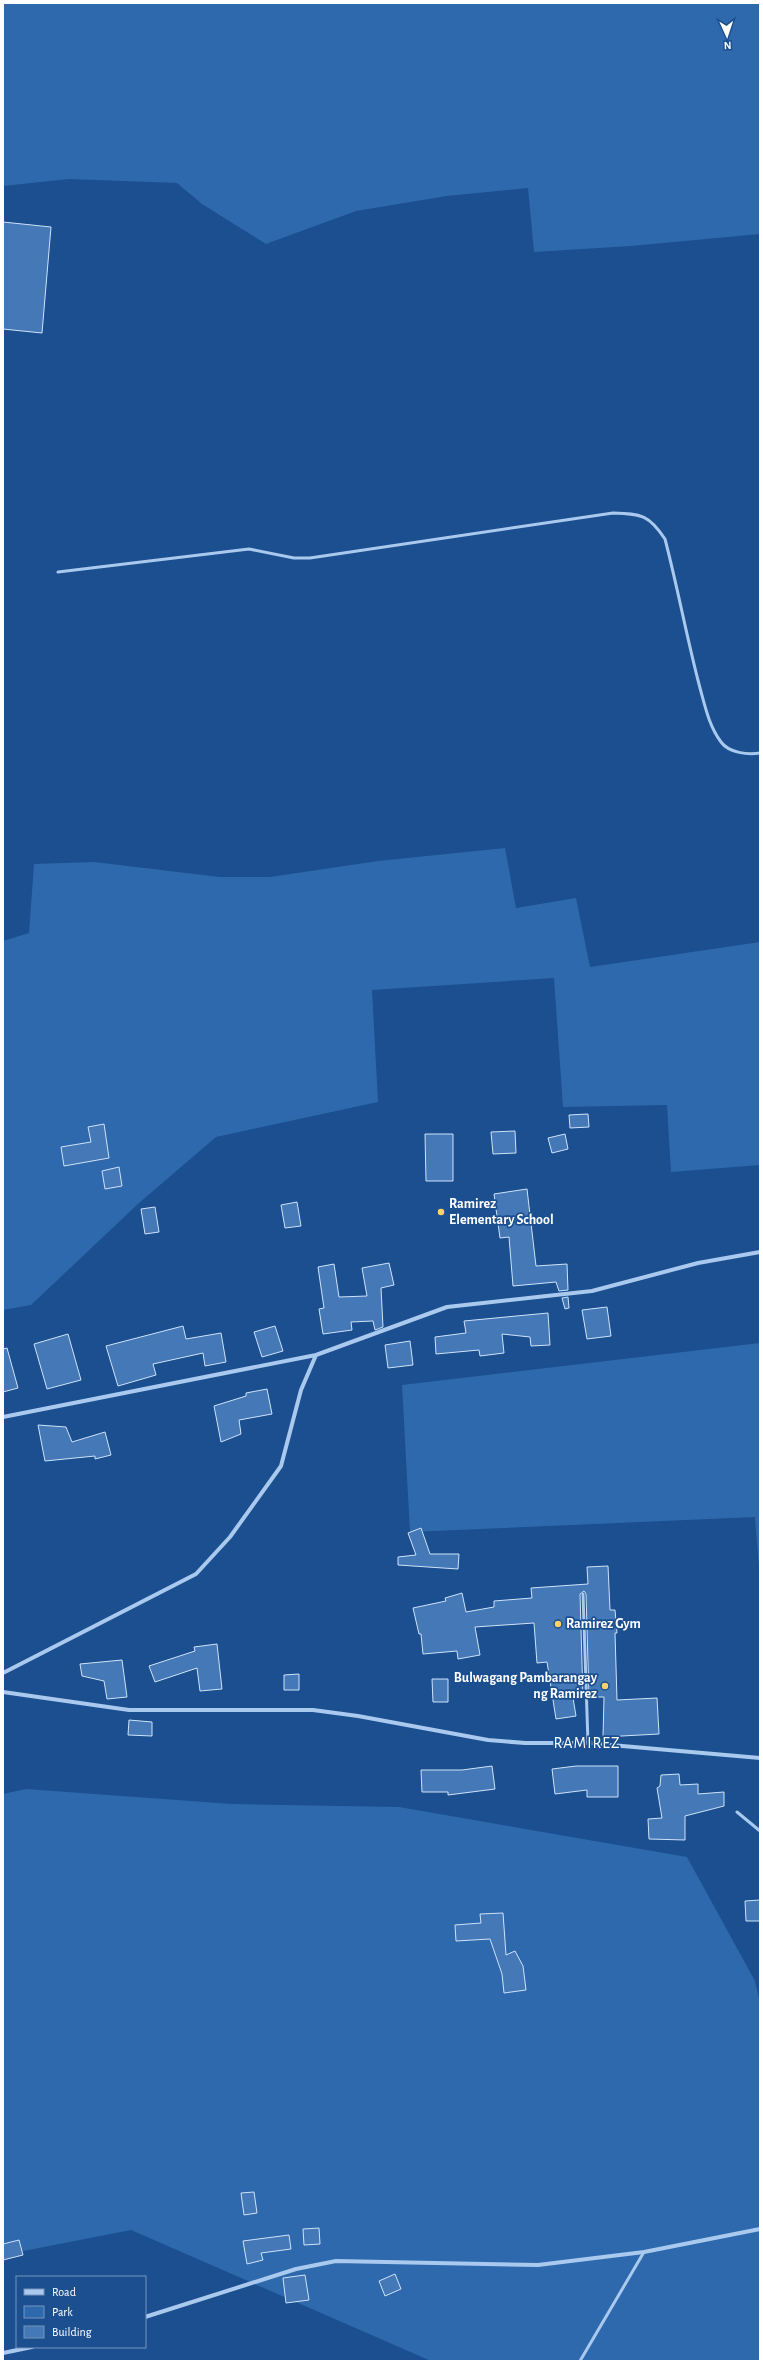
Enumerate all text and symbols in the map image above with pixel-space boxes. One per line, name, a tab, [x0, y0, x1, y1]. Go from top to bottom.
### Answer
north arrow	[707, 16, 747, 56]
text: N	[723, 40, 732, 51]
place label: Ramirez Elementary School	[449, 1197, 554, 1227]
marker: Ramirez Elementary School	[436, 1207, 446, 1217]
place label: Ramirez Gym	[566, 1617, 641, 1631]
marker: Ramirez Gym	[553, 1619, 563, 1629]
place label: Bulwagang Pambarangay ng Ramirez	[454, 1671, 598, 1701]
marker: Bulwagang Pambarangay ng Ramirez	[600, 1681, 610, 1691]
district label: RAMIREZ	[553, 1735, 621, 1751]
legend	[16, 2276, 146, 2348]
text: Road	[52, 2286, 76, 2298]
text: Park	[52, 2306, 73, 2318]
text: Building	[52, 2326, 92, 2338]

